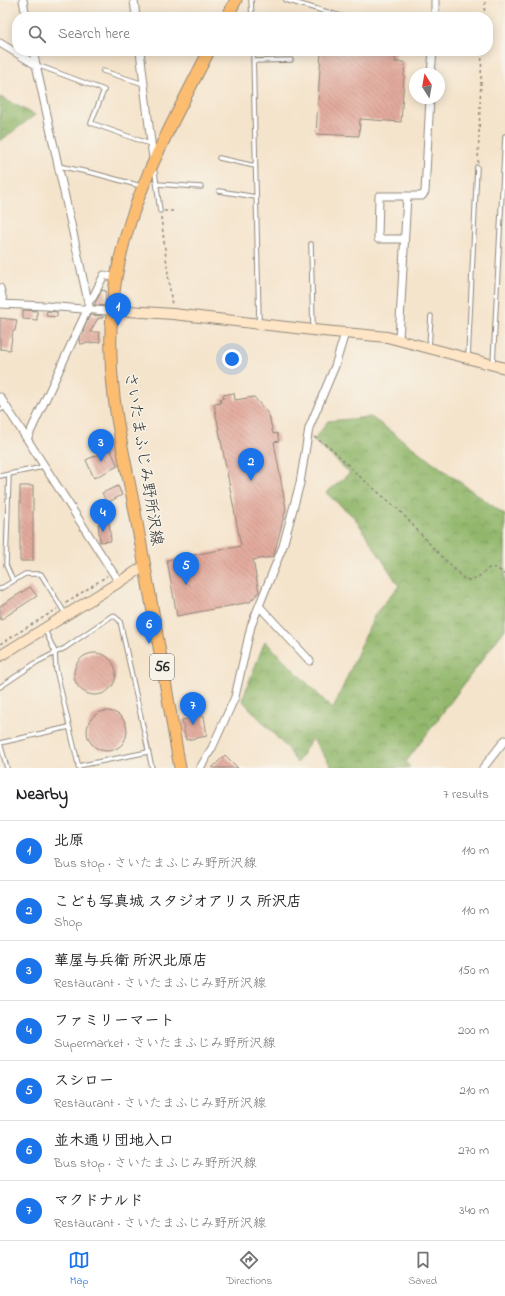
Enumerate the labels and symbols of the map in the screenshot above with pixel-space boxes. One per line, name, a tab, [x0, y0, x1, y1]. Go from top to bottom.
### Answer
north arrow	[409, 68, 445, 104]
pin: 1	[105, 293, 131, 326]
your location	[222, 349, 242, 369]
street label: さいたまふじみ野所沢線	[117, 371, 169, 547]
pin: 3	[88, 429, 114, 462]
pin: 2	[238, 448, 264, 481]
pin: 4	[90, 499, 116, 532]
pin: 5	[173, 552, 199, 585]
pin: 6	[136, 611, 162, 644]
road number: 56	[150, 654, 174, 680]
pin: 7	[180, 692, 206, 725]

